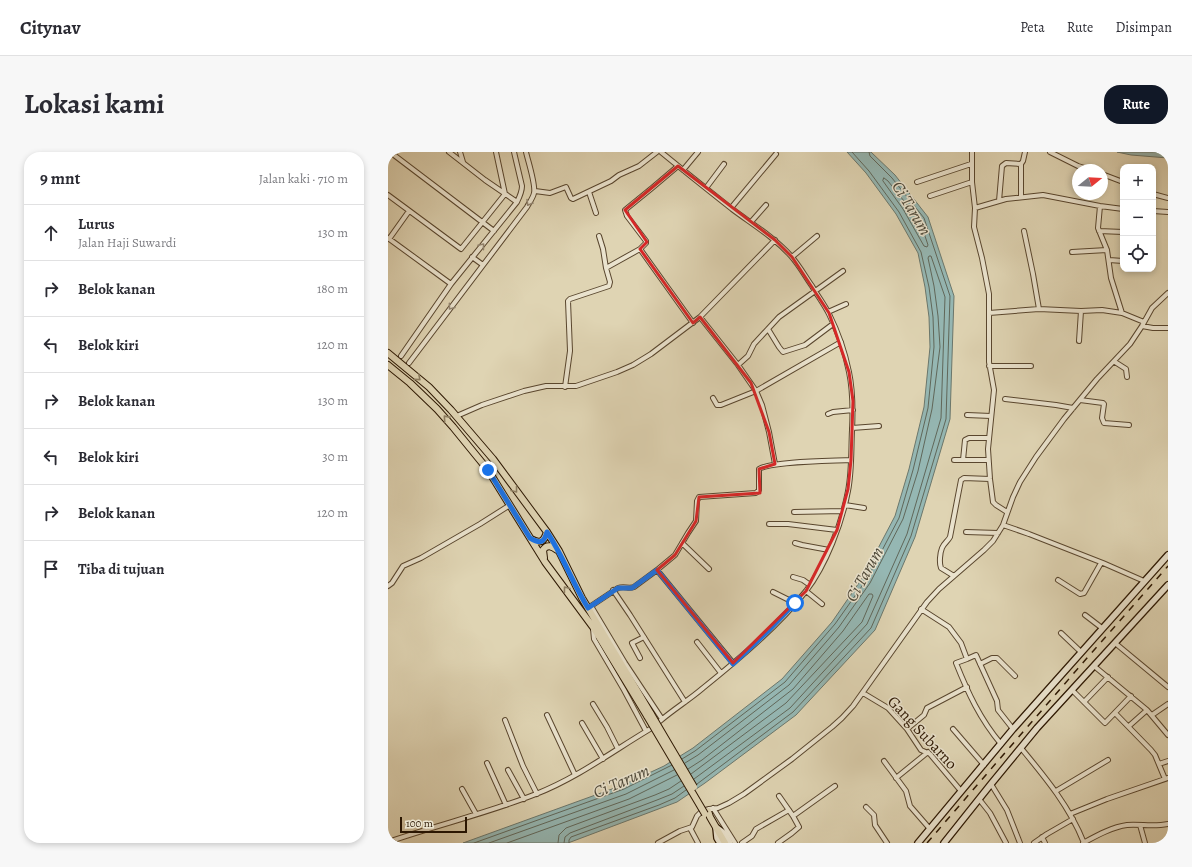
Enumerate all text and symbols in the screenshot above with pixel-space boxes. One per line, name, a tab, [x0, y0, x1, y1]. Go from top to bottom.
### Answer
text: Citynav	[20, 15, 81, 41]
text: Peta	[1020, 18, 1045, 37]
text: Rute	[1067, 18, 1093, 37]
text: Disimpan	[1115, 18, 1172, 37]
text: Lokasi kami	[24, 85, 165, 123]
button: Rute	[1104, 85, 1168, 124]
north arrow	[1072, 164, 1108, 200]
map controls	[1120, 164, 1156, 272]
button: +	[1120, 164, 1156, 200]
text: 9 mnt	[40, 167, 80, 190]
text: Jalan kaki · 710 m	[259, 170, 348, 187]
water label: Ci Tarum	[886, 177, 937, 240]
one-way arrow	[527, 199, 534, 206]
button: −	[1120, 200, 1156, 236]
text: Lurus	[78, 214, 115, 234]
icon: ahead	[40, 222, 62, 244]
text: 130 m	[318, 224, 348, 241]
text: Jalan Haji Suwardi	[78, 234, 176, 251]
button: locate	[1120, 236, 1156, 272]
one-way arrow	[477, 243, 484, 250]
icon: right	[40, 278, 62, 300]
text: Belok kanan	[78, 279, 155, 299]
text: 180 m	[317, 280, 348, 297]
one-way arrow	[449, 302, 456, 309]
icon: left	[40, 334, 62, 356]
text: Belok kiri	[78, 335, 139, 355]
text: 120 m	[317, 336, 348, 353]
one-way arrow	[413, 373, 421, 380]
icon: right	[40, 390, 62, 412]
text: Belok kanan	[78, 391, 155, 411]
text: 130 m	[318, 392, 348, 409]
one-way arrow	[444, 416, 451, 423]
icon: left	[40, 446, 62, 468]
text: Belok kiri	[78, 447, 139, 467]
text: 30 m	[322, 448, 348, 465]
route end	[479, 461, 497, 479]
one-way arrow	[511, 486, 518, 493]
icon: right	[40, 502, 62, 524]
text: Belok kanan	[78, 503, 155, 523]
text: 120 m	[317, 504, 348, 521]
water label: Ci Tarum	[840, 543, 889, 606]
icon: arrive	[40, 558, 62, 580]
text: Tiba di tujuan	[78, 559, 164, 579]
one-way arrow	[563, 586, 570, 593]
route start	[786, 594, 804, 612]
street label: Gang Subarno	[882, 691, 962, 774]
water label: Ci Tarum	[589, 759, 653, 804]
scale bar	[400, 815, 467, 834]
text: 100 m	[406, 816, 433, 831]

